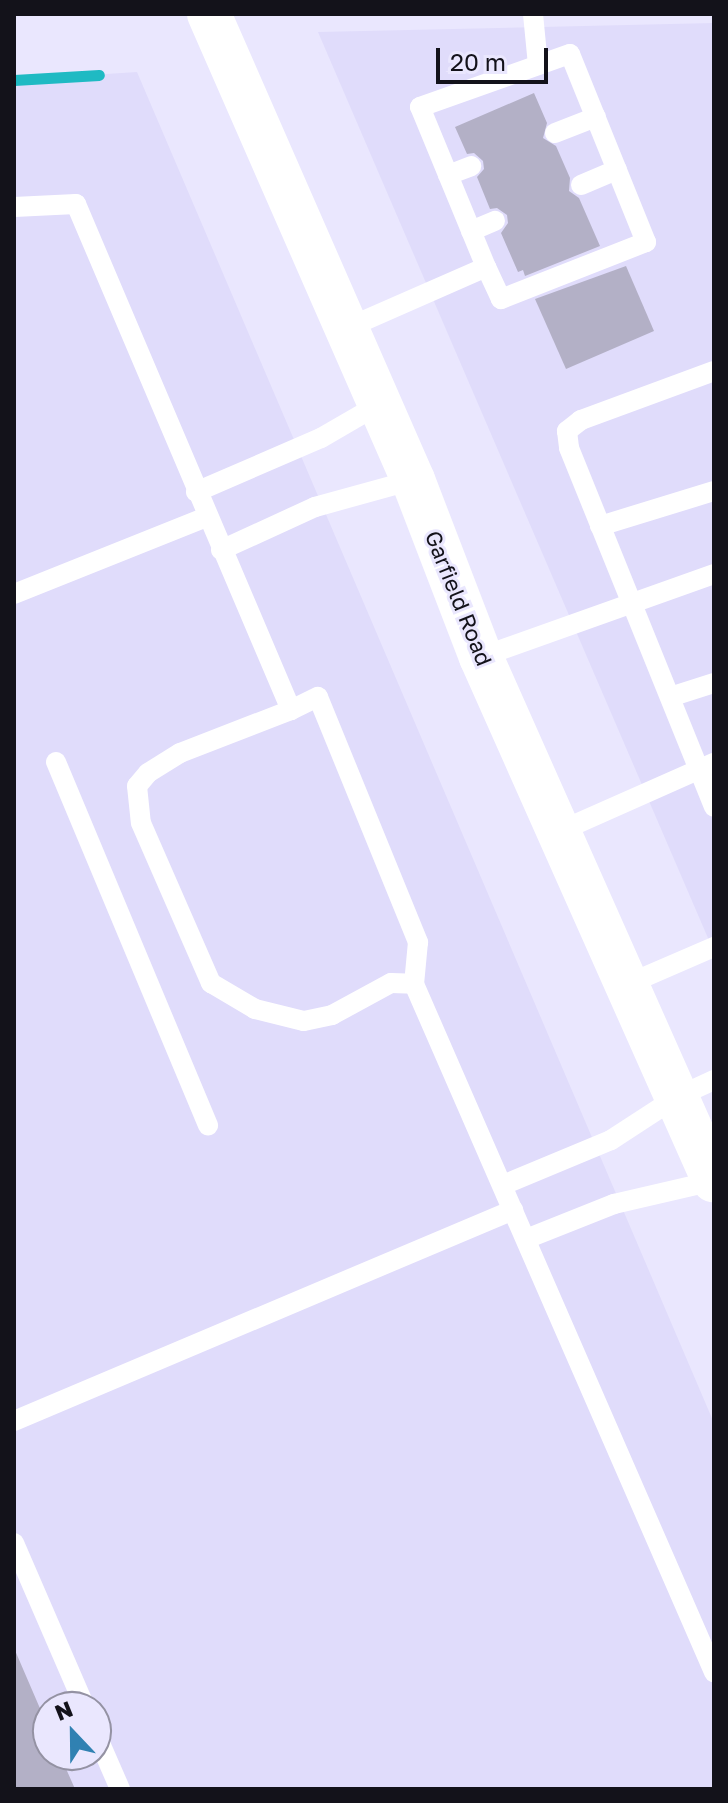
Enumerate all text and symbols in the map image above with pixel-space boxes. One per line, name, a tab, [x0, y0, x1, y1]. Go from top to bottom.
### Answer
scale bar	[440, 32, 552, 82]
text: 20 m	[450, 47, 506, 76]
street label: Garfield Road	[420, 527, 498, 669]
north arrow	[32, 1691, 112, 1771]
text: N	[51, 1694, 76, 1726]

